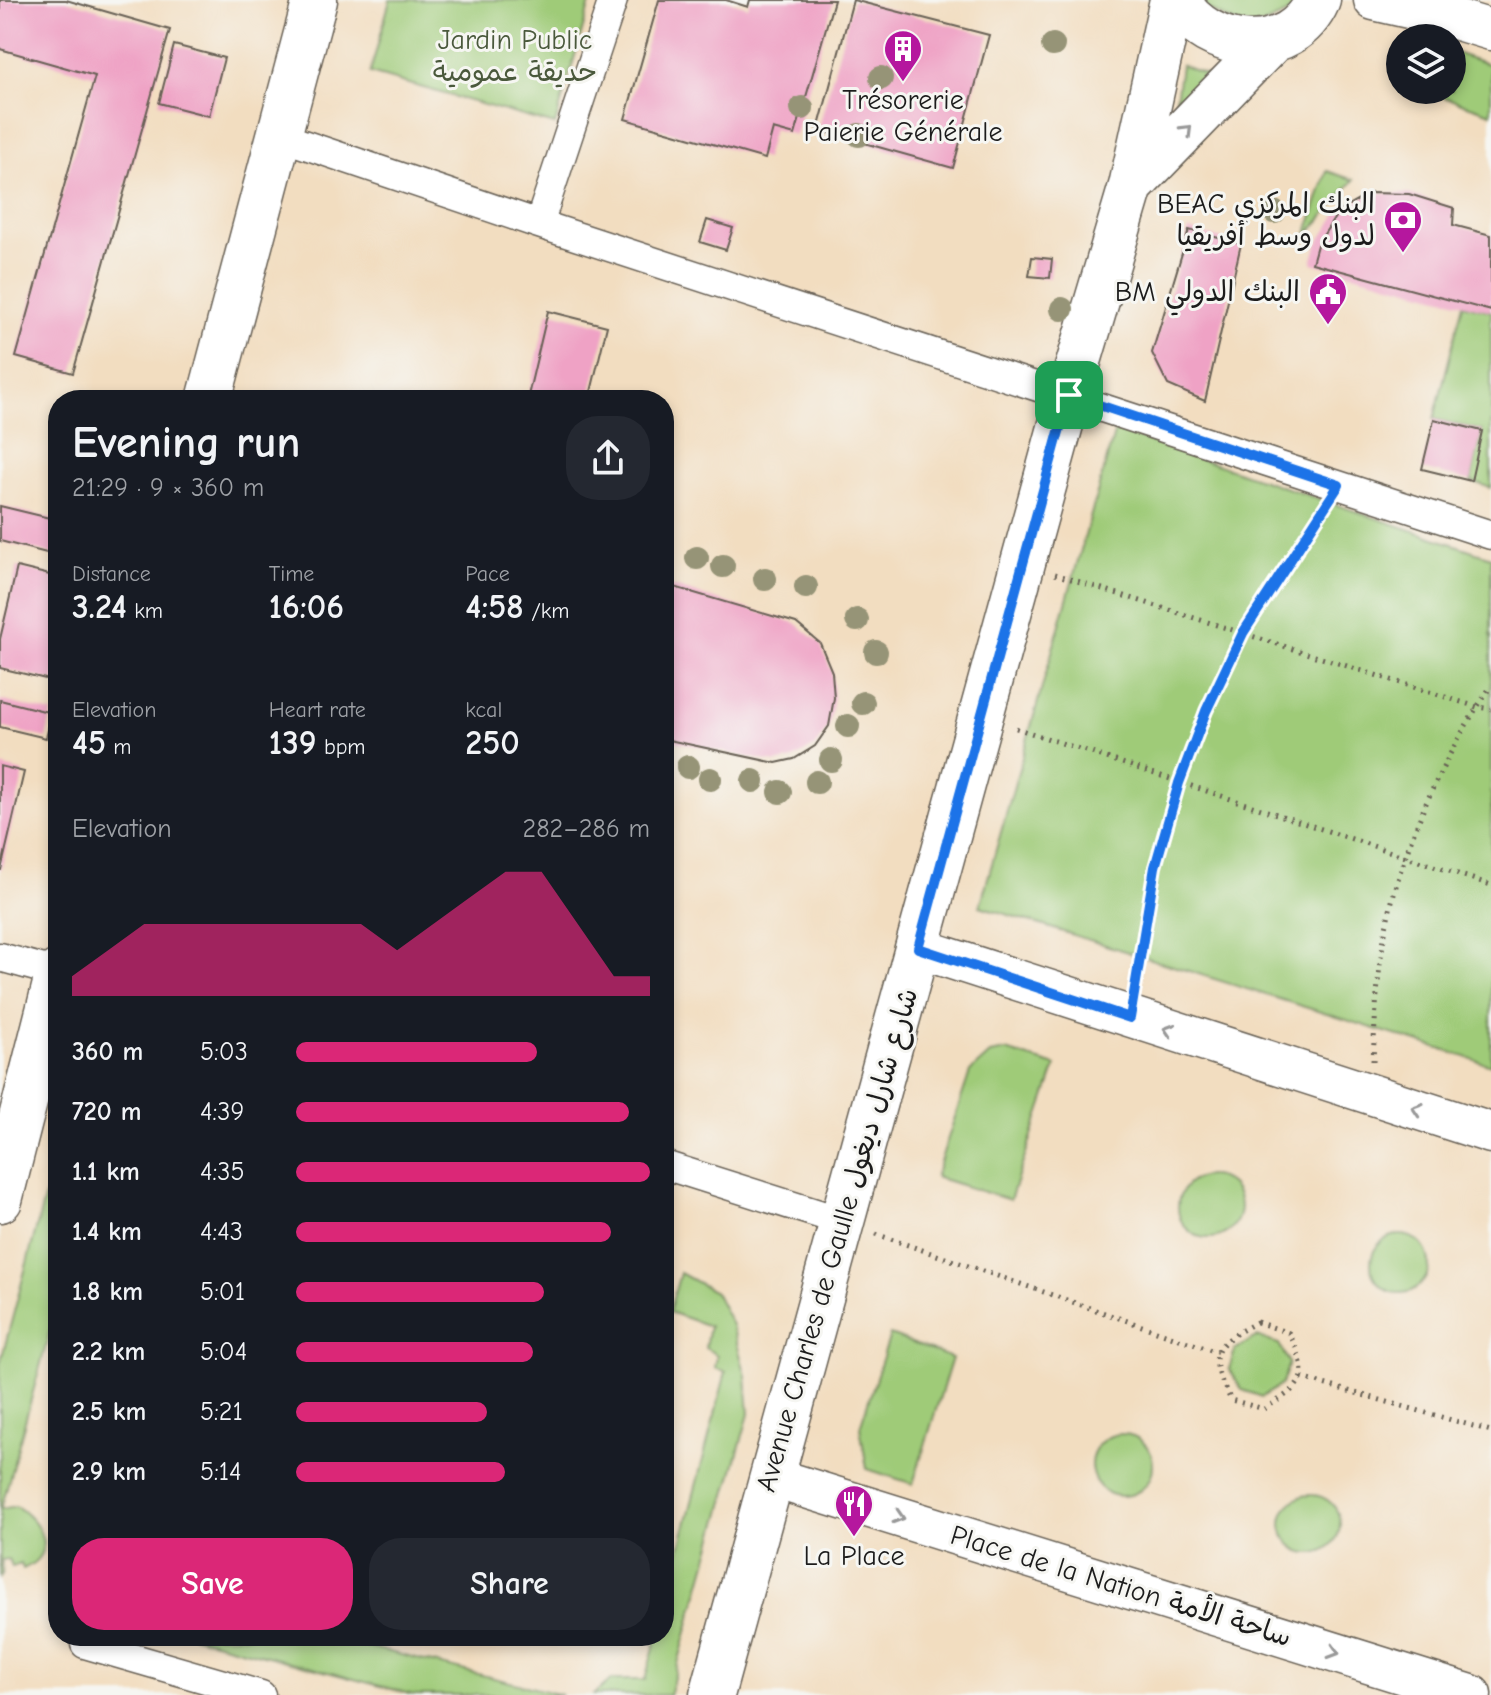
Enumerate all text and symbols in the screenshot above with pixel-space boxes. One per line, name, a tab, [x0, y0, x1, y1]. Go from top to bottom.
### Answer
park label: Jardin Public حديقة عمومية	[433, 24, 597, 88]
map controls	[1386, 24, 1466, 104]
button: layers	[1386, 24, 1466, 104]
building icon: Trésorerie Paierie Générale	[882, 28, 924, 83]
place label: Trésorerie Paierie Générale	[804, 84, 1002, 148]
one-way arrow	[1178, 125, 1192, 140]
place label: BEAC البنك المركزي لدول وسط أفريقيا	[1157, 188, 1375, 252]
bank icon: BEAC البنك المركزي لدول وسط أفريقيا	[1382, 199, 1424, 254]
public building icon: BM البنك الدولي	[1307, 271, 1349, 326]
place label: BM البنك الدولي	[1115, 276, 1300, 316]
pin	[1035, 361, 1103, 429]
icon: arrive	[1047, 373, 1091, 417]
button: share	[566, 416, 650, 500]
text: Evening run	[72, 417, 300, 468]
text: 21:29 · 9 × 360 m	[72, 473, 264, 503]
text: Distance	[72, 561, 151, 587]
text: Time	[269, 561, 314, 587]
text: Pace	[465, 561, 510, 587]
text: 3.24	[72, 587, 127, 627]
text: 16:06	[269, 587, 344, 627]
text: 4:58	[465, 587, 524, 627]
text: km	[127, 598, 163, 624]
text: /km	[524, 598, 570, 624]
text: Elevation	[72, 697, 156, 723]
text: Heart rate	[269, 697, 366, 723]
text: kcal	[465, 697, 502, 723]
text: 45	[72, 723, 106, 763]
text: 139	[269, 723, 317, 763]
text: 250	[465, 723, 520, 763]
text: m	[106, 734, 132, 760]
text: bpm	[317, 734, 366, 760]
text: Elevation	[72, 814, 172, 844]
text: 282–286 m	[523, 814, 650, 844]
street label: Avenue Charles de Gaulle شارع شارل ديغول	[750, 985, 927, 1496]
one-way arrow	[1163, 1024, 1177, 1040]
text: 360 m	[72, 1037, 143, 1067]
text: 5:03	[200, 1037, 248, 1067]
text: 720 m	[72, 1097, 141, 1127]
text: 4:39	[200, 1097, 244, 1127]
one-way arrow	[1410, 1103, 1424, 1119]
text: 1.1 km	[72, 1157, 140, 1187]
text: 4:35	[200, 1157, 245, 1187]
text: 1.4 km	[72, 1217, 142, 1247]
text: 4:43	[200, 1217, 243, 1247]
text: 1.8 km	[72, 1277, 143, 1307]
text: 5:01	[200, 1277, 245, 1307]
text: 2.2 km	[72, 1337, 145, 1367]
text: 5:04	[200, 1337, 247, 1367]
text: 2.5 km	[72, 1397, 146, 1427]
text: 5:21	[200, 1397, 243, 1427]
text: 2.9 km	[72, 1457, 146, 1487]
text: 5:14	[200, 1457, 242, 1487]
restaurant icon: La Place	[833, 1483, 875, 1538]
one-way arrow	[891, 1508, 905, 1524]
street label: Place de la Nation ساحة الأمة	[947, 1516, 1296, 1653]
button: Save	[72, 1538, 353, 1630]
button: Share	[369, 1538, 650, 1630]
place label: La Place	[803, 1540, 905, 1572]
one-way arrow	[1326, 1643, 1340, 1659]

